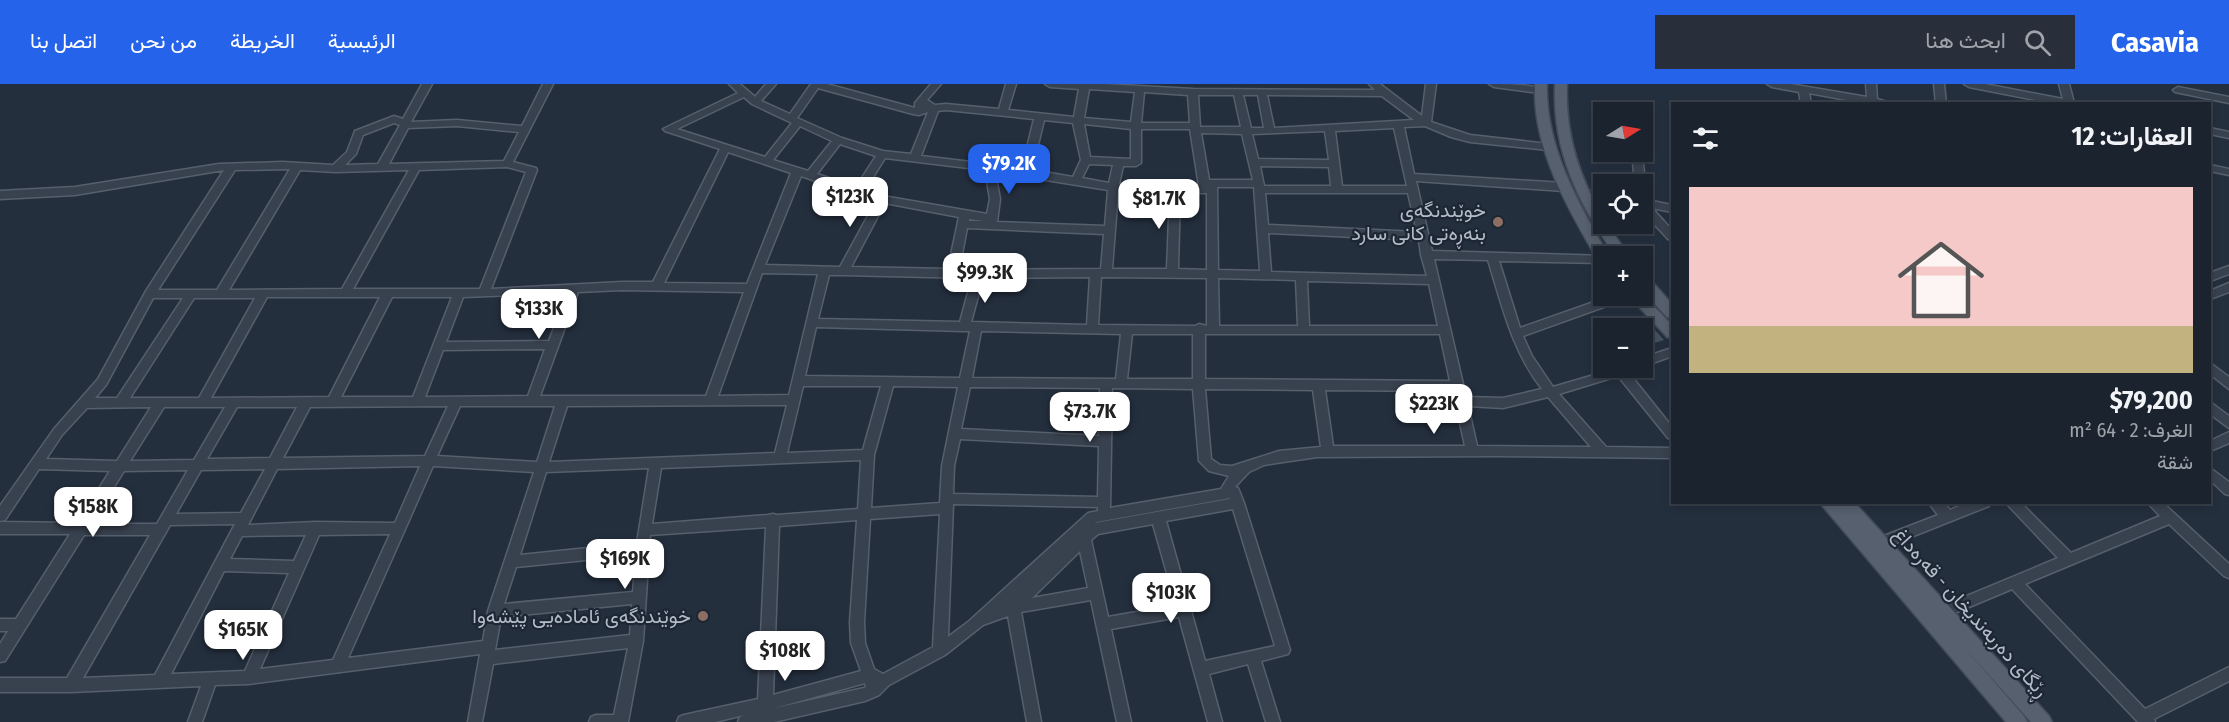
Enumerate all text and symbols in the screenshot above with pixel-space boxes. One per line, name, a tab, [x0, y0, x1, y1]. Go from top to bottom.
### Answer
search box	[1655, 15, 2075, 69]
icon: search	[2021, 26, 2054, 59]
text: Casavia	[2111, 26, 2199, 59]
text: ابحث هنا	[1925, 27, 2006, 54]
text: اتصل بنا	[30, 28, 97, 54]
text: من نحن	[130, 28, 197, 54]
text: الخريطة	[230, 28, 295, 54]
text: الرئيسية	[328, 28, 396, 54]
north arrow	[1593, 102, 1653, 162]
map controls	[1593, 102, 1653, 378]
text: العقارات: 12	[2071, 121, 2193, 152]
icon: filters	[1689, 122, 1722, 155]
pin: $79.2K	[960, 144, 1058, 195]
text: $79.2K	[982, 151, 1036, 175]
button: locate	[1593, 174, 1653, 234]
pin: $123K	[808, 177, 892, 228]
pin: $81.7K	[1110, 179, 1208, 230]
text: $123K	[826, 184, 874, 208]
text: $81.7K	[1132, 186, 1186, 210]
place label: خوێندنگەی بنەڕەتی کانی سارد	[1351, 198, 1486, 249]
marker: خوێندنگەی بنەڕەتی کانی سارد	[1491, 215, 1505, 229]
icon: home	[1887, 226, 1995, 334]
button: +	[1593, 246, 1653, 306]
pin: $99.3K	[936, 253, 1034, 304]
text: $99.3K	[957, 260, 1013, 284]
pin: $133K	[497, 289, 581, 340]
text: $133K	[515, 296, 563, 320]
button: −	[1593, 318, 1653, 378]
pin: $223K	[1392, 384, 1476, 435]
text: $79,200	[2110, 385, 2193, 416]
text: $223K	[1409, 391, 1459, 415]
pin: $73.7K	[1041, 392, 1139, 443]
text: $73.7K	[1064, 399, 1116, 423]
text: الغرف: 2 · 64 m²	[2069, 418, 2193, 442]
text: شقة	[2157, 450, 2193, 474]
pin: $158K	[51, 487, 135, 538]
text: $158K	[68, 494, 118, 518]
street label: ڕێگای دەربەندیخان - قەرەداغ	[1885, 522, 2054, 705]
pin: $169K	[583, 539, 667, 590]
text: $169K	[600, 546, 650, 570]
pin: $103K	[1129, 573, 1213, 624]
text: $103K	[1146, 580, 1196, 604]
place label: خوێندنگەی ئامادەیی پێشەوا	[472, 604, 691, 630]
marker: خوێندنگەی ئامادەیی پێشەوا	[696, 609, 710, 623]
pin: $165K	[201, 610, 285, 661]
text: $165K	[218, 617, 268, 641]
pin: $108K	[743, 631, 827, 682]
text: $108K	[760, 638, 810, 662]

